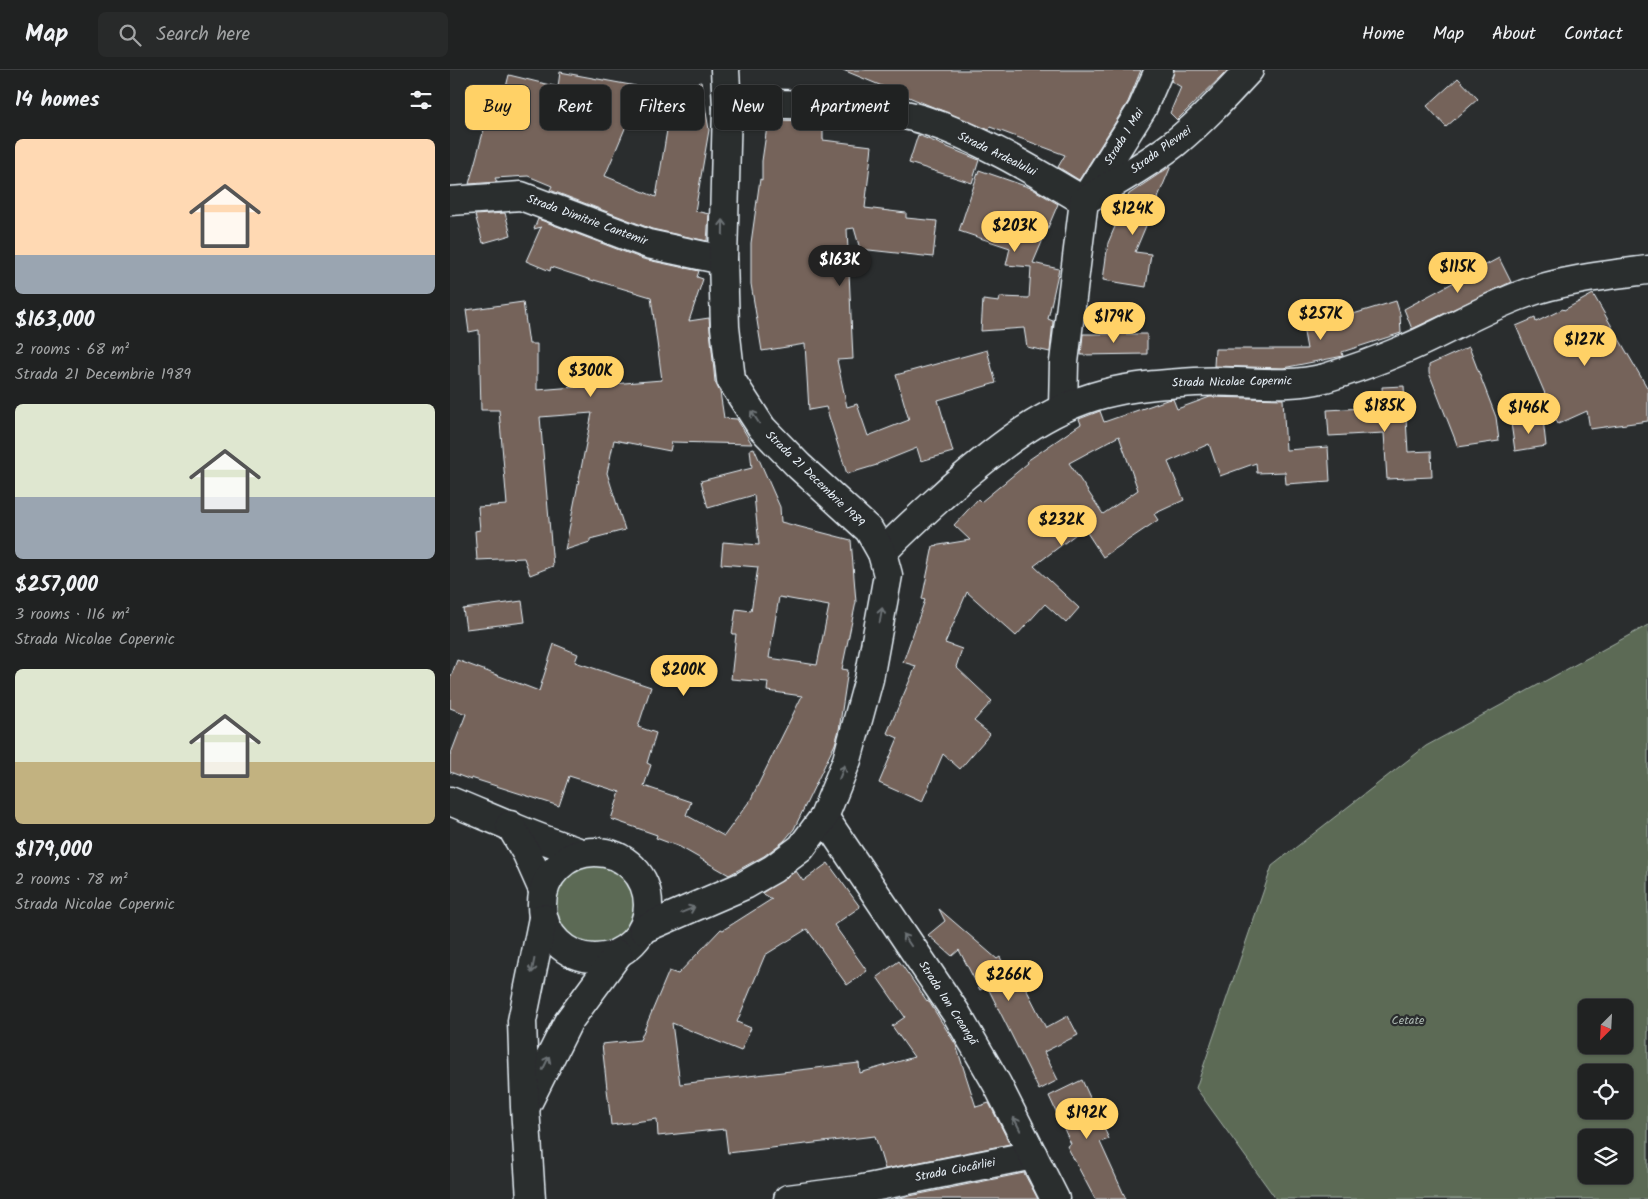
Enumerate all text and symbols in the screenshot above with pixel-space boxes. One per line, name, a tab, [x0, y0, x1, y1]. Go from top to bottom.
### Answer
search box	[98, 12, 448, 57]
text: Map	[25, 15, 68, 54]
text: Search here	[156, 20, 250, 50]
text: Home	[1362, 20, 1405, 49]
text: Map	[1433, 20, 1464, 49]
text: About	[1492, 20, 1536, 49]
text: Contact	[1564, 20, 1623, 49]
icon: search	[116, 21, 144, 49]
text: 14 homes	[15, 84, 100, 117]
chip: Buy	[465, 85, 530, 130]
chip: Rent	[540, 85, 611, 130]
chip: Filters	[621, 85, 704, 130]
chip: New	[714, 85, 782, 130]
chip: Apartment	[792, 85, 908, 130]
icon: filters	[407, 86, 435, 114]
street label: Strada 1 Mai	[1099, 104, 1150, 169]
street label: Strada Plevnei	[1126, 121, 1196, 179]
street label: Strada Ardealului	[954, 127, 1041, 182]
icon: home	[180, 171, 270, 261]
street label: Strada Dimitrie Cantemir	[524, 189, 651, 251]
pin: $124K	[1098, 194, 1168, 236]
text: $124K	[1112, 197, 1154, 222]
pin: $203K	[980, 210, 1050, 253]
text: $203K	[992, 214, 1038, 239]
one-way arrow	[718, 219, 728, 236]
pin: $163K	[805, 244, 875, 287]
text: $163K	[819, 248, 861, 273]
pin: $115K	[1423, 252, 1493, 294]
text: $115K	[1440, 255, 1476, 280]
pin: $257K	[1286, 298, 1356, 341]
pin: $179K	[1079, 302, 1149, 344]
text: $257K	[1299, 302, 1343, 327]
text: $163,000	[15, 304, 94, 337]
text: $179K	[1094, 305, 1134, 330]
pin: $127K	[1550, 324, 1620, 367]
text: $127K	[1565, 328, 1605, 353]
text: 2 rooms · 68 m²	[15, 337, 129, 362]
pin: $300K	[556, 356, 626, 398]
text: $300K	[569, 359, 613, 384]
text: Strada 21 Decembrie 1989	[15, 362, 191, 387]
street label: Strada Nicolae Copernic	[1172, 371, 1292, 393]
pin: $185K	[1350, 390, 1420, 433]
pin: $146K	[1494, 392, 1564, 435]
text: $185K	[1364, 394, 1406, 419]
text: $146K	[1508, 396, 1550, 421]
one-way arrow	[750, 411, 760, 425]
street label: Strada 21 Decembrie 1989	[761, 426, 869, 532]
icon: home	[180, 436, 270, 526]
pin: $232K	[1027, 504, 1097, 547]
text: $232K	[1039, 508, 1085, 533]
text: $257,000	[15, 569, 98, 602]
text: 3 rooms · 116 m²	[15, 602, 130, 627]
one-way arrow	[877, 607, 887, 623]
text: Strada Nicolae Copernic	[15, 627, 175, 652]
pin: $200K	[649, 654, 719, 697]
text: $200K	[662, 658, 706, 683]
icon: home	[180, 701, 270, 791]
one-way arrow	[838, 765, 847, 780]
text: $179,000	[15, 834, 92, 867]
text: 2 rooms · 78 m²	[15, 867, 128, 892]
text: Strada Nicolae Copernic	[15, 892, 175, 917]
one-way arrow	[680, 904, 695, 914]
one-way arrow	[902, 933, 912, 947]
one-way arrow	[528, 957, 537, 973]
street label: Strada Ion Creangă	[914, 957, 983, 1050]
pin: $266K	[974, 960, 1044, 1002]
text: $266K	[986, 963, 1032, 988]
north arrow	[1578, 999, 1632, 1054]
map controls	[1578, 999, 1633, 1184]
park label: Cetate	[1392, 1011, 1425, 1030]
one-way arrow	[542, 1056, 551, 1071]
button: locate	[1578, 1064, 1633, 1119]
pin: $192K	[1052, 1098, 1122, 1140]
text: $192K	[1066, 1101, 1108, 1126]
one-way arrow	[1012, 1117, 1021, 1132]
button: layers	[1578, 1129, 1633, 1184]
street label: Strada Ciocârliei	[913, 1153, 998, 1187]

